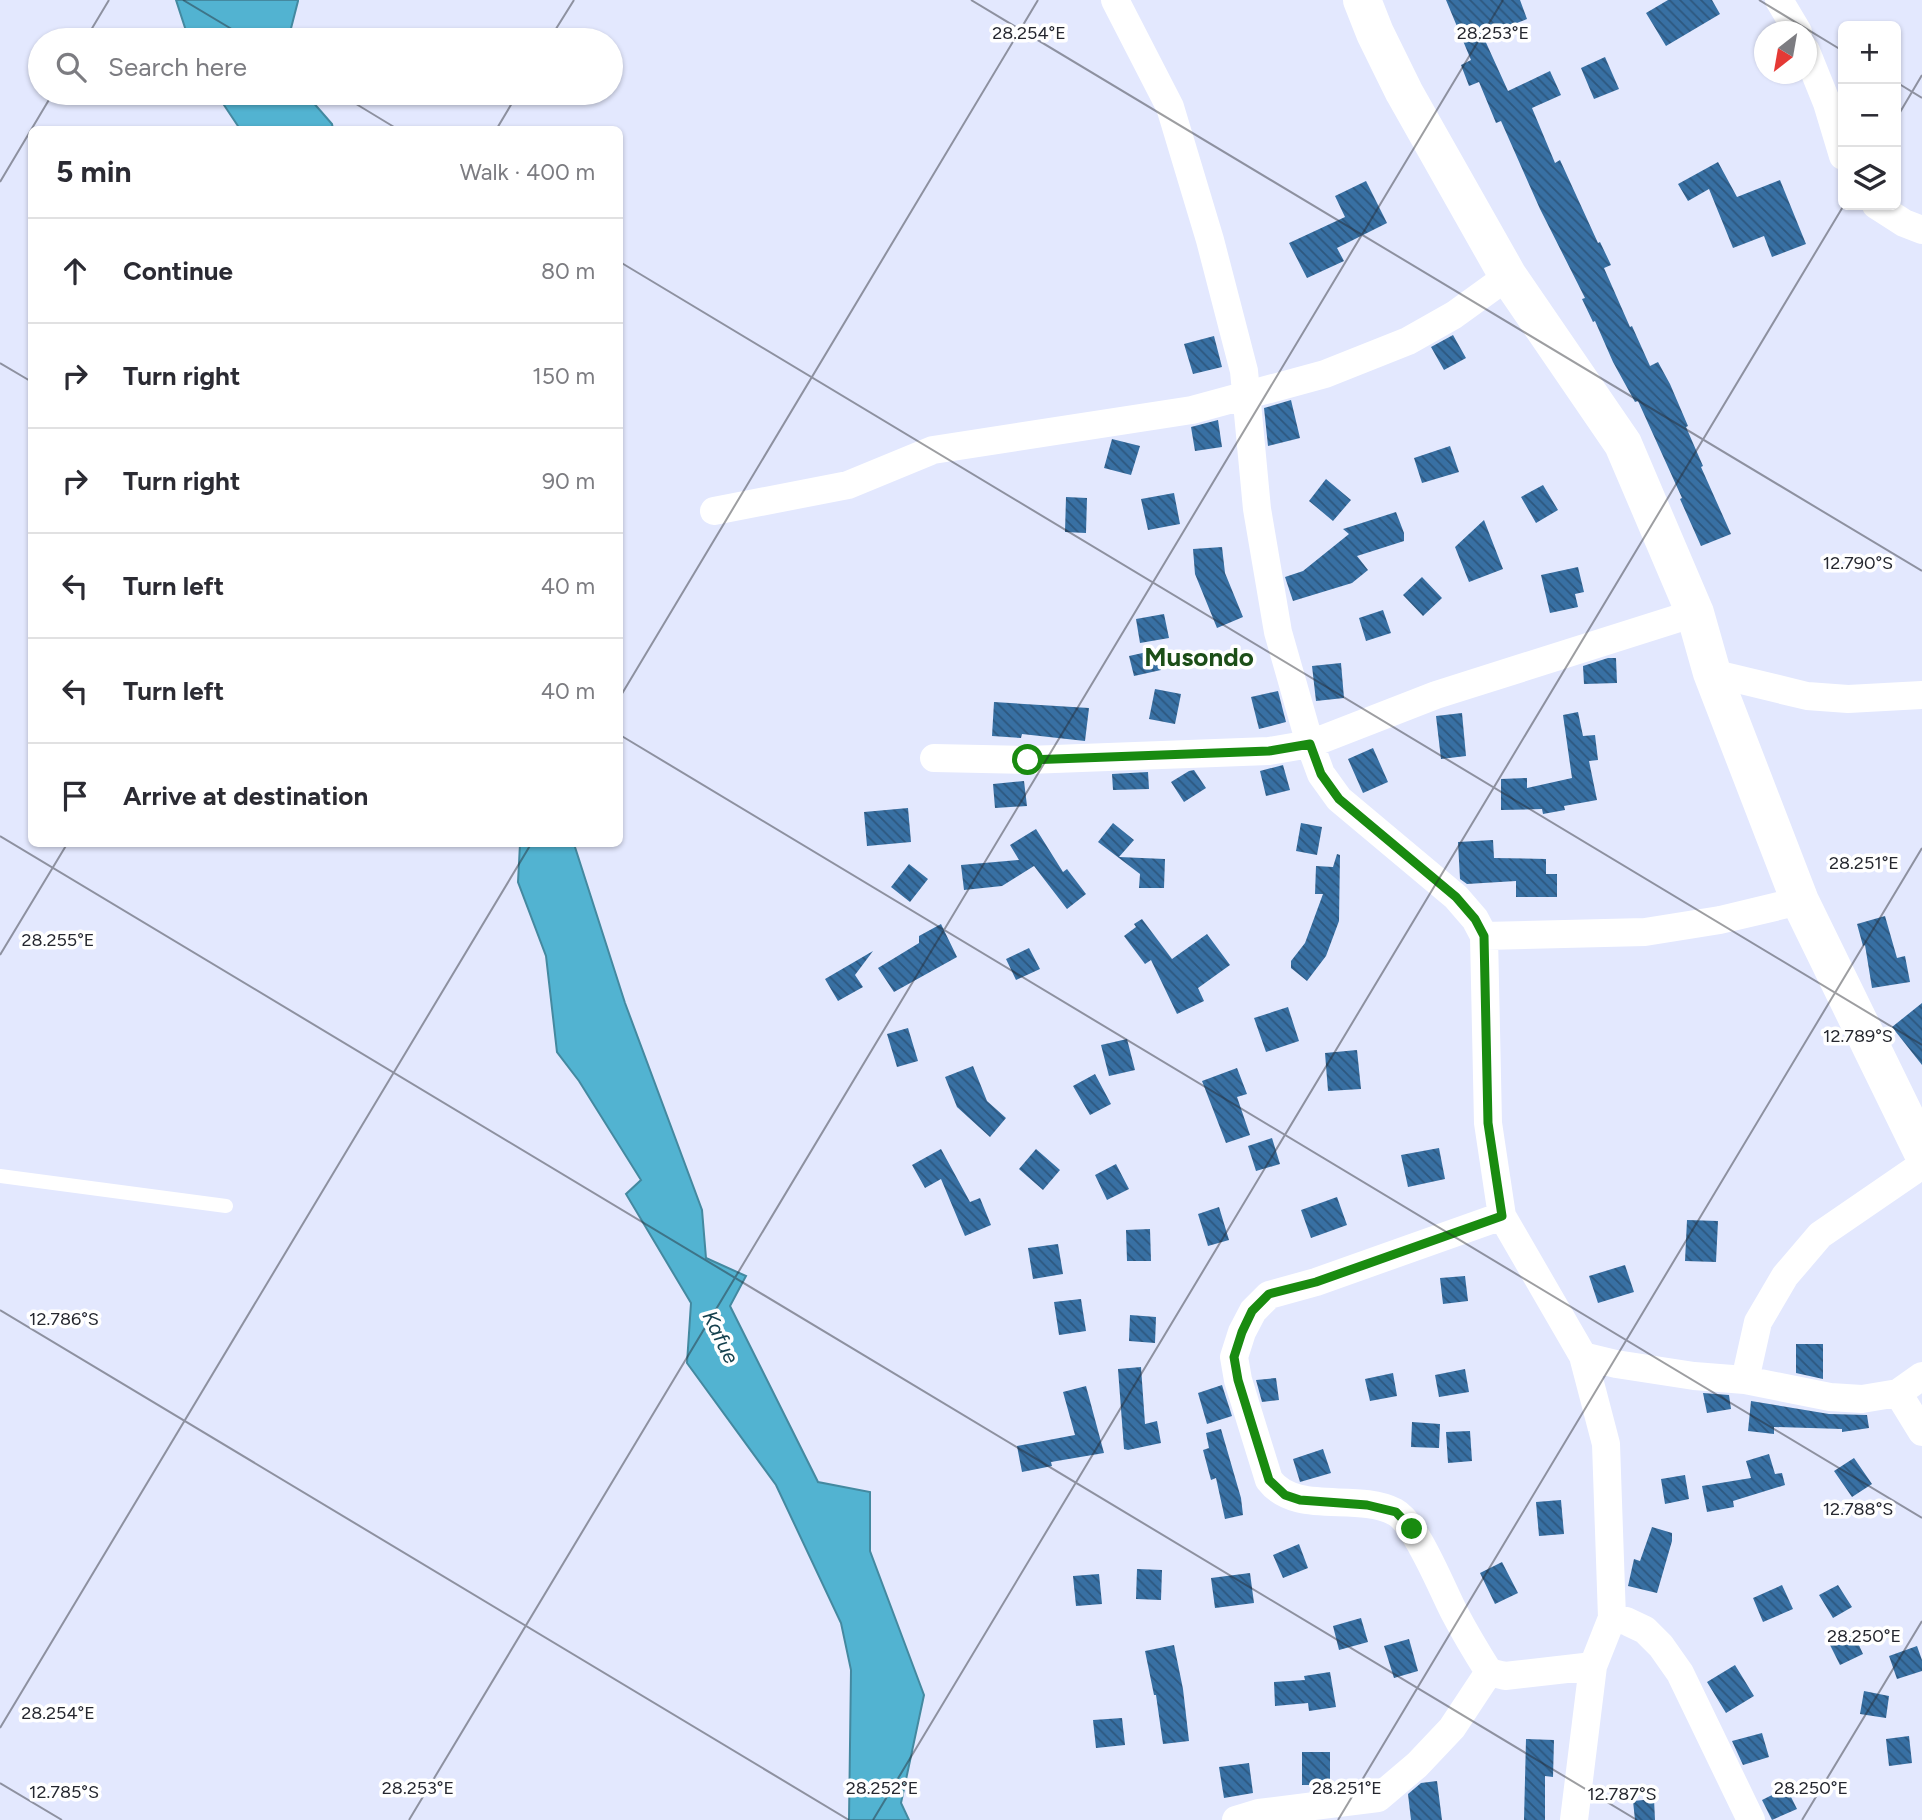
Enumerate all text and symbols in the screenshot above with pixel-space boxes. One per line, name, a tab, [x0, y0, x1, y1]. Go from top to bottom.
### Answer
north arrow	[1754, 21, 1817, 84]
map controls	[1838, 21, 1901, 210]
button: +	[1838, 21, 1901, 84]
text: 28.254°E	[992, 22, 1066, 44]
text: 28.253°E	[1457, 22, 1529, 44]
search box	[28, 28, 623, 105]
icon: search	[52, 48, 90, 86]
text: Search here	[108, 51, 247, 83]
button: −	[1838, 84, 1901, 147]
button: layers	[1838, 147, 1901, 210]
text: 5 min	[56, 153, 132, 190]
text: Walk · 400 m	[460, 158, 595, 186]
icon: ahead	[56, 252, 94, 290]
text: Continue	[123, 255, 233, 287]
text: 80 m	[541, 257, 595, 285]
icon: right	[56, 357, 94, 395]
text: Turn right	[123, 360, 240, 392]
text: 150 m	[532, 362, 595, 390]
icon: right	[56, 462, 94, 500]
text: Turn right	[123, 465, 240, 497]
text: 90 m	[542, 467, 595, 495]
text: 12.790°S	[1823, 552, 1893, 574]
icon: left	[56, 567, 94, 605]
text: Turn left	[123, 570, 224, 602]
text: 40 m	[541, 572, 595, 600]
district label: Musondo	[1144, 641, 1254, 673]
icon: left	[56, 672, 94, 710]
text: Turn left	[123, 675, 224, 707]
text: 40 m	[541, 677, 595, 705]
route start	[1012, 744, 1043, 775]
icon: arrive	[56, 777, 94, 815]
text: Arrive at destination	[123, 780, 368, 812]
text: 28.251°E	[1829, 852, 1899, 874]
text: 28.255°E	[22, 929, 94, 951]
text: 12.789°S	[1823, 1025, 1893, 1047]
water label: Kafue	[698, 1306, 745, 1368]
text: 12.786°S	[29, 1308, 99, 1330]
text: 12.788°S	[1823, 1498, 1893, 1520]
route end	[1396, 1513, 1427, 1544]
text: 28.250°E	[1827, 1625, 1901, 1647]
text: 28.254°E	[21, 1702, 95, 1724]
text: 28.253°E	[382, 1777, 454, 1799]
text: 28.252°E	[846, 1777, 918, 1799]
text: 28.251°E	[1312, 1777, 1382, 1799]
text: 28.250°E	[1774, 1777, 1848, 1799]
text: 12.785°S	[29, 1781, 99, 1803]
text: 12.787°S	[1587, 1783, 1657, 1805]

